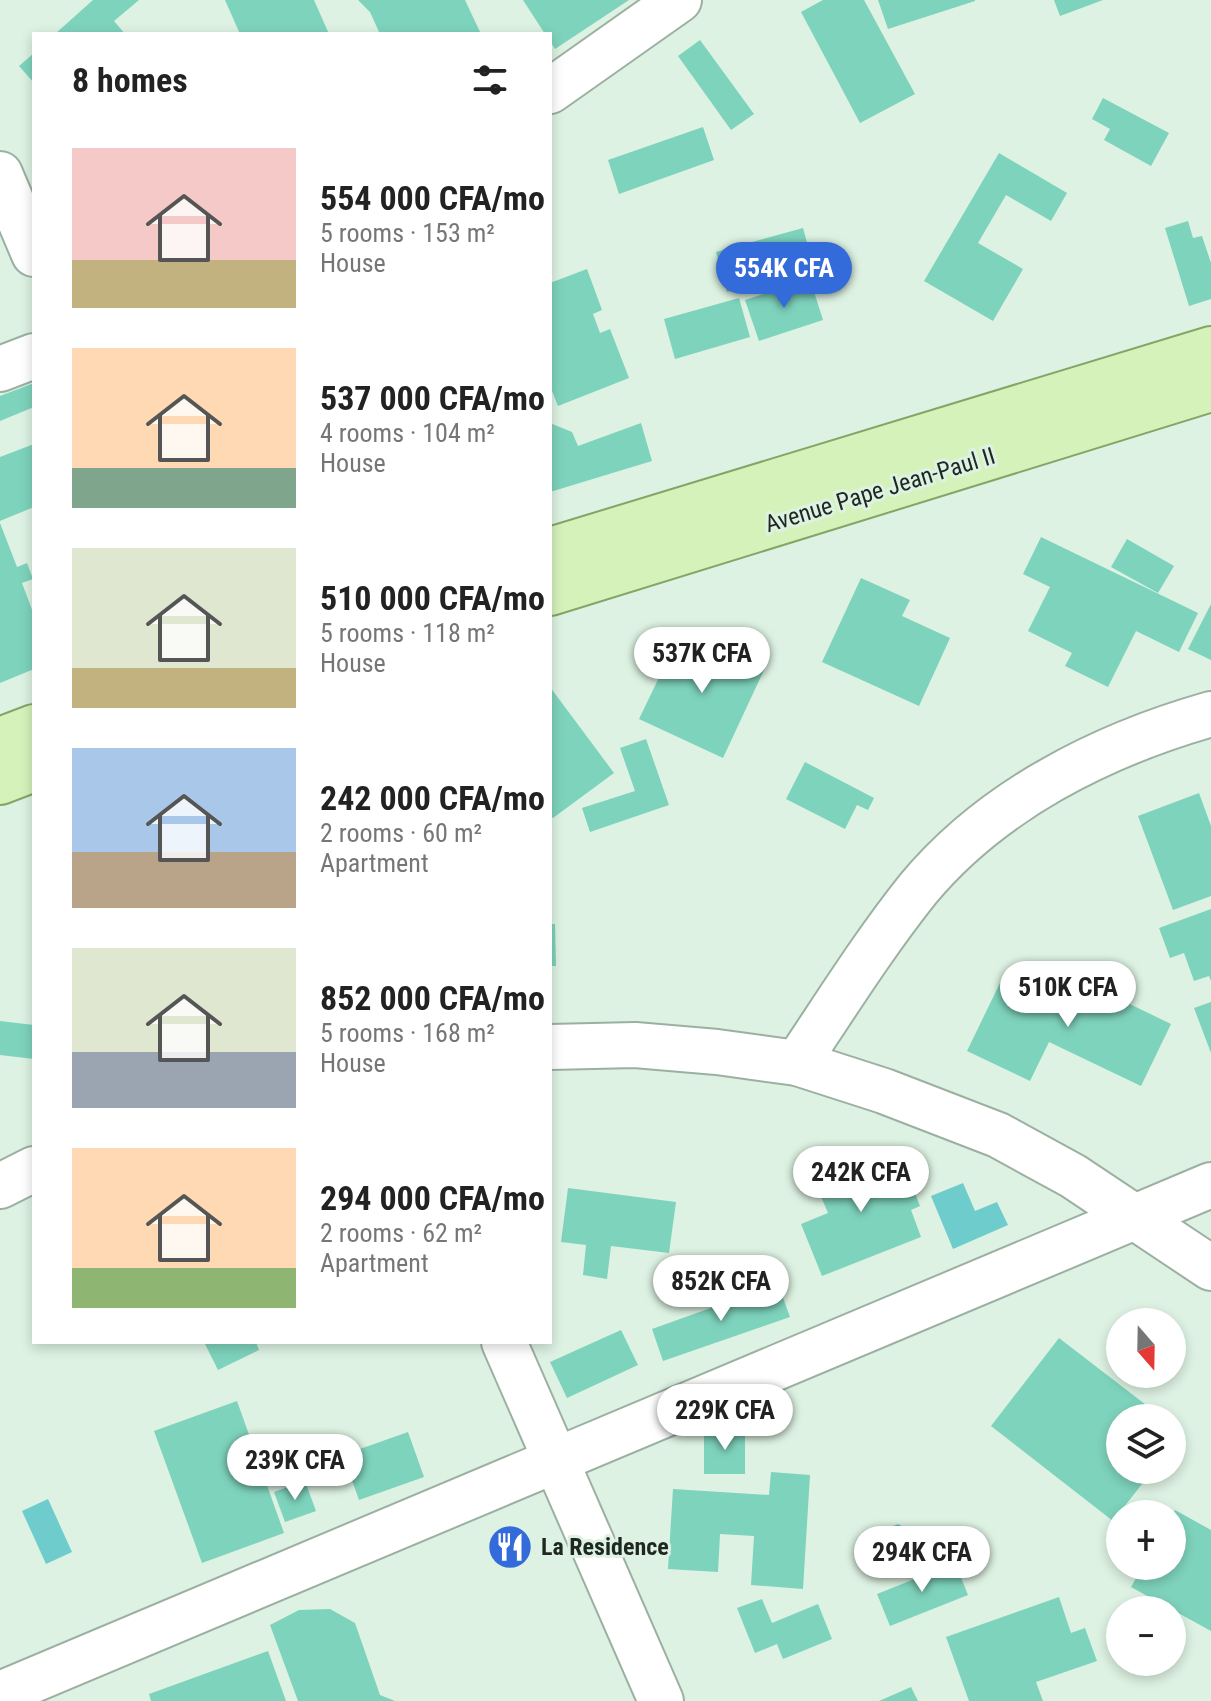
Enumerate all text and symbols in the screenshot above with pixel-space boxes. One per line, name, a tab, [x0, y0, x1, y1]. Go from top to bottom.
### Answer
icon: filters	[468, 58, 512, 102]
text: 8 homes	[72, 60, 188, 100]
text: 554 000 CFA/mo	[320, 178, 545, 218]
icon: home	[136, 180, 232, 276]
text: 5 rooms · 153 m²	[320, 218, 495, 248]
pin: 554K CFA	[701, 242, 867, 310]
text: House	[320, 248, 386, 278]
text: 554K CFA	[734, 253, 834, 283]
text: 537 000 CFA/mo	[320, 378, 545, 418]
icon: home	[136, 380, 232, 476]
text: 4 rooms · 104 m²	[320, 418, 495, 448]
street label: Avenue Pape Jean-Paul II	[762, 442, 998, 538]
text: House	[320, 448, 386, 478]
text: 510 000 CFA/mo	[320, 578, 545, 618]
icon: home	[136, 580, 232, 676]
text: 5 rooms · 118 m²	[320, 618, 495, 648]
pin: 537K CFA	[619, 627, 785, 695]
text: 537K CFA	[652, 638, 752, 668]
text: House	[320, 648, 386, 678]
text: 242 000 CFA/mo	[320, 778, 545, 818]
icon: home	[136, 780, 232, 876]
text: 2 rooms · 60 m²	[320, 818, 482, 848]
text: Apartment	[320, 848, 429, 878]
pin: 510K CFA	[985, 961, 1151, 1029]
text: 510K CFA	[1018, 972, 1118, 1002]
text: 852 000 CFA/mo	[320, 978, 545, 1018]
icon: home	[136, 980, 232, 1076]
text: 5 rooms · 168 m²	[320, 1018, 495, 1048]
text: House	[320, 1048, 386, 1078]
pin: 242K CFA	[778, 1146, 944, 1214]
text: 242K CFA	[811, 1157, 911, 1187]
text: 294 000 CFA/mo	[320, 1178, 545, 1218]
icon: home	[136, 1180, 232, 1276]
text: 2 rooms · 62 m²	[320, 1218, 482, 1248]
text: Apartment	[320, 1248, 429, 1278]
pin: 852K CFA	[638, 1255, 804, 1323]
text: 852K CFA	[671, 1266, 771, 1296]
north arrow	[1106, 1308, 1186, 1388]
map controls	[1106, 1308, 1186, 1676]
pin: 229K CFA	[642, 1384, 808, 1452]
text: 229K CFA	[675, 1395, 775, 1425]
button: layers	[1106, 1404, 1186, 1484]
pin: 239K CFA	[212, 1434, 378, 1502]
text: 239K CFA	[245, 1445, 345, 1475]
button: +	[1106, 1500, 1186, 1580]
restaurant icon: La Residence	[486, 1523, 534, 1571]
pin: 294K CFA	[839, 1526, 1005, 1594]
place label: La Residence	[541, 1533, 669, 1561]
text: 294K CFA	[872, 1537, 972, 1567]
button: −	[1106, 1596, 1186, 1676]

